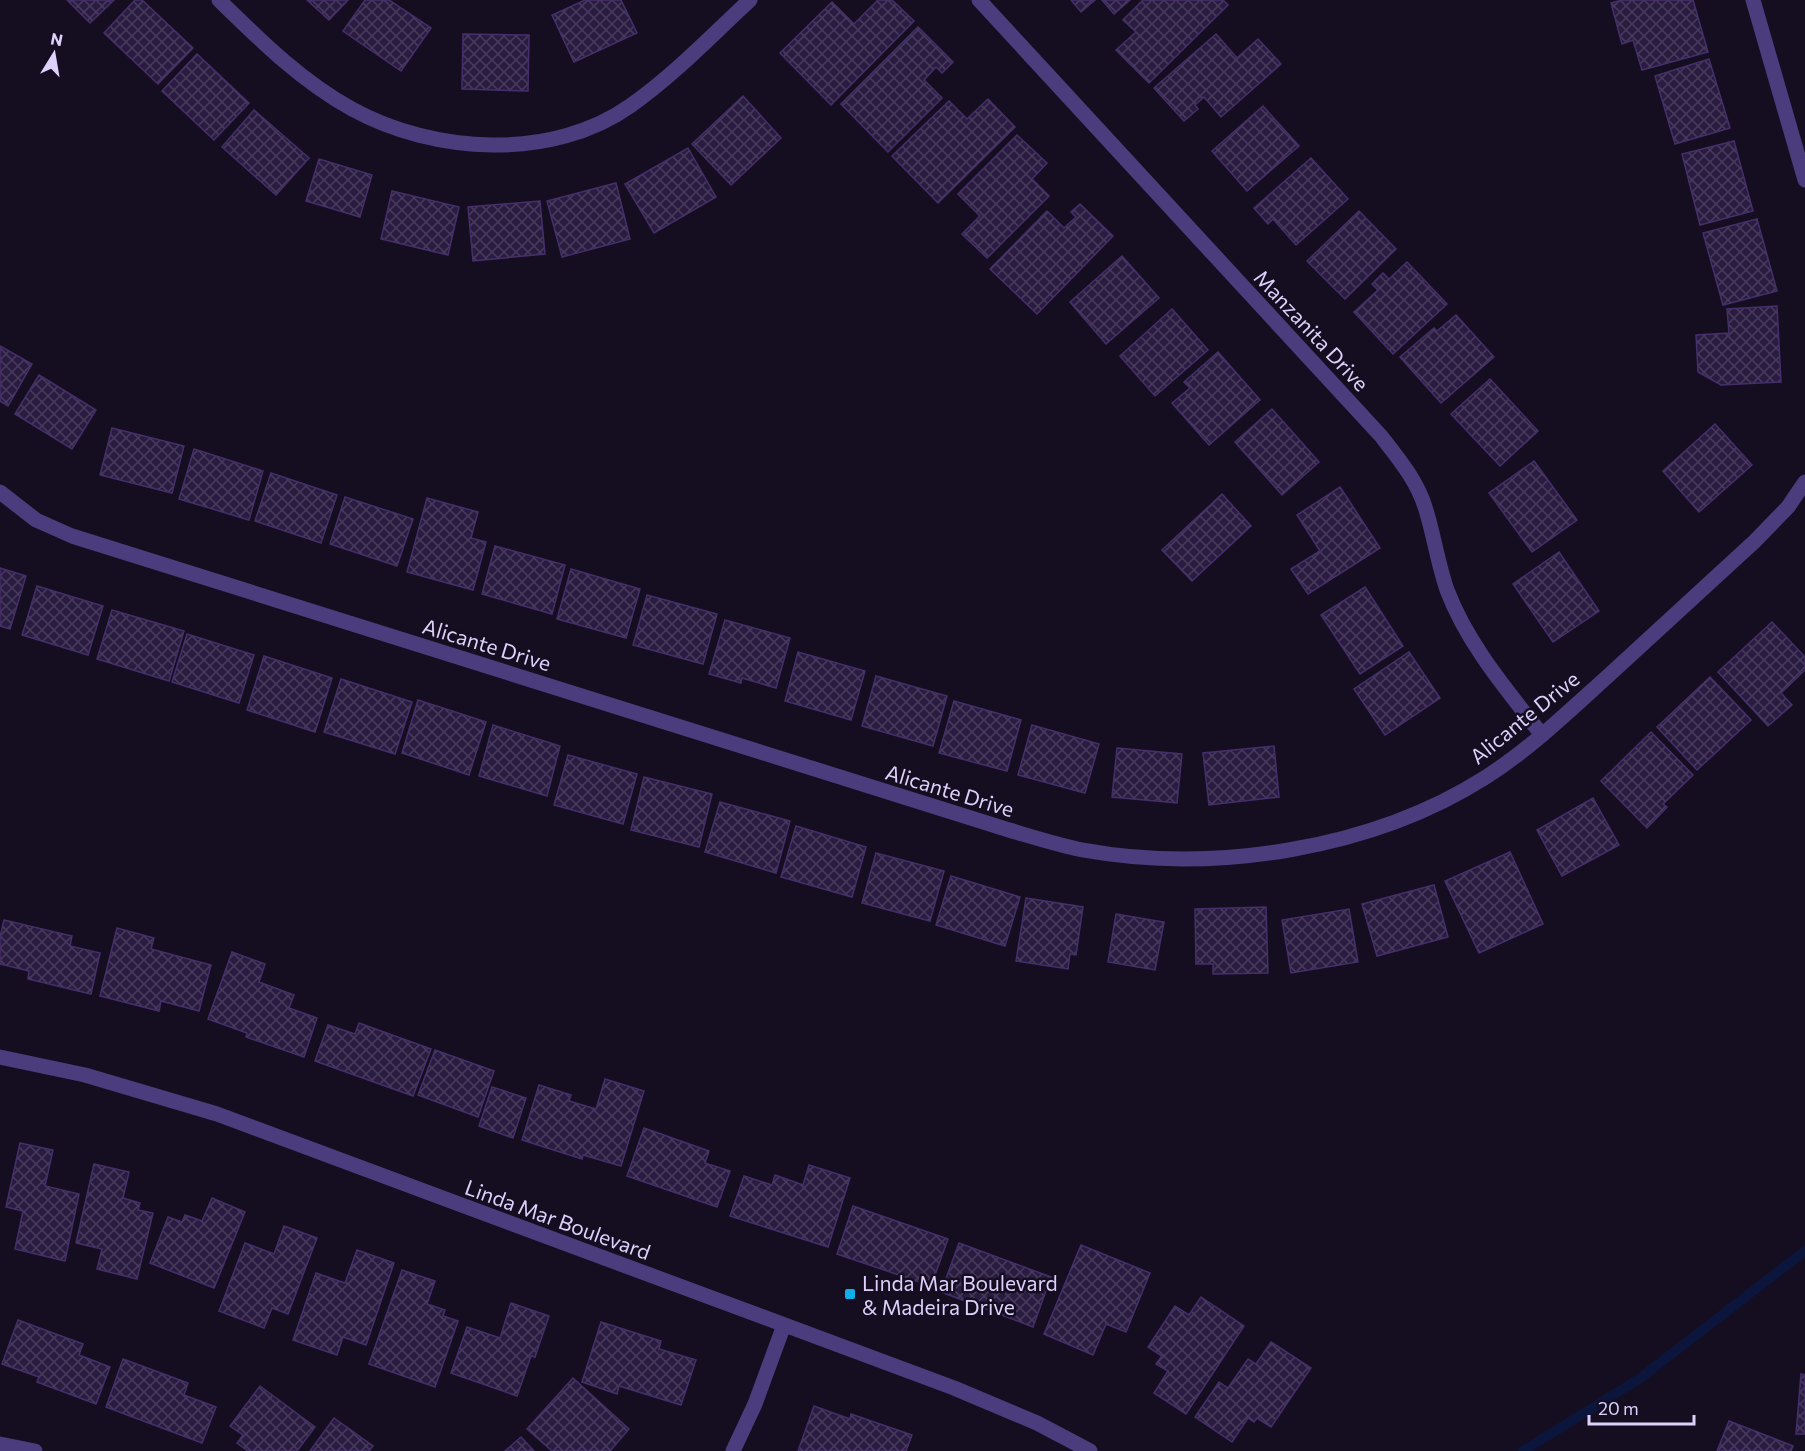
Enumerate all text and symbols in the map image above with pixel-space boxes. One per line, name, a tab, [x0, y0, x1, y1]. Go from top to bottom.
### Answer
north arrow	[24, 24, 84, 84]
text: N	[49, 28, 65, 49]
street label: Manzanita Drive	[1250, 264, 1374, 396]
street label: Alicante Drive	[420, 613, 554, 675]
street label: Alicante Drive	[1464, 665, 1584, 769]
street label: Alicante Drive	[883, 759, 1017, 821]
street label: Linda Mar Boulevard	[462, 1174, 654, 1264]
place label: Linda Mar Boulevard & Madeira Drive	[862, 1270, 1058, 1319]
marker: Linda Mar Boulevard & Madeira Drive	[843, 1287, 857, 1301]
scale bar	[1589, 1388, 1694, 1426]
text: 20 m	[1598, 1397, 1639, 1419]

